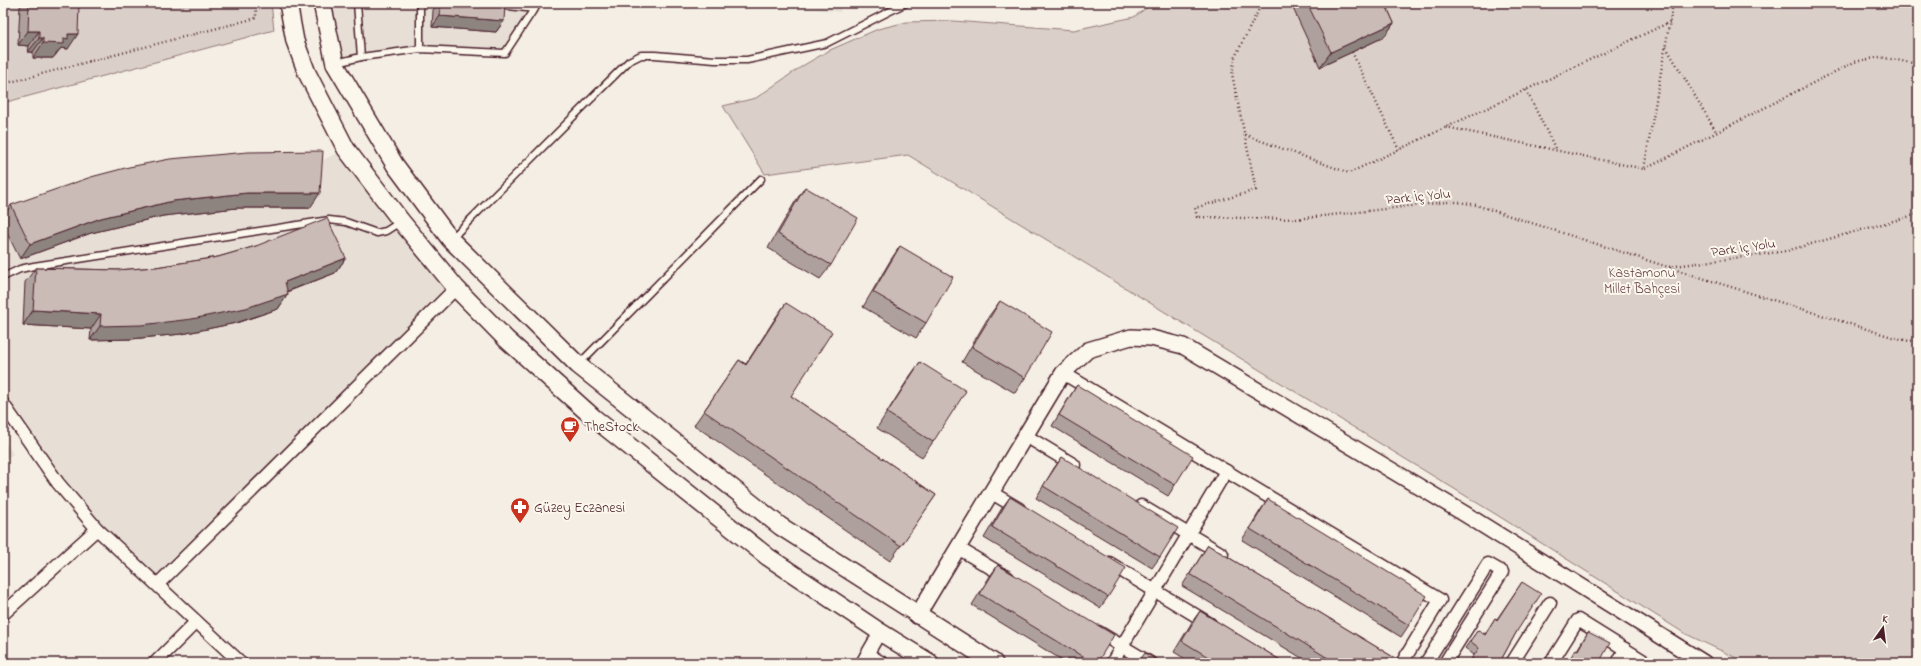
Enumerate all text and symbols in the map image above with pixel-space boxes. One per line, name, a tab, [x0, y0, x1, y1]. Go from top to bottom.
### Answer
street label: Park İç Yolu	[1385, 184, 1452, 211]
street label: Park İç Yolu	[1710, 234, 1777, 263]
park label: Kastamonu Millet Bahçesi	[1604, 263, 1680, 300]
cafe icon: TheStock	[559, 415, 581, 443]
place label: TheStock	[584, 417, 639, 438]
pharmacy icon: Güzey Eczanesi	[509, 496, 531, 524]
place label: Güzey Eczanesi	[534, 498, 625, 520]
north arrow	[1863, 608, 1903, 648]
text: K	[1881, 611, 1890, 628]

